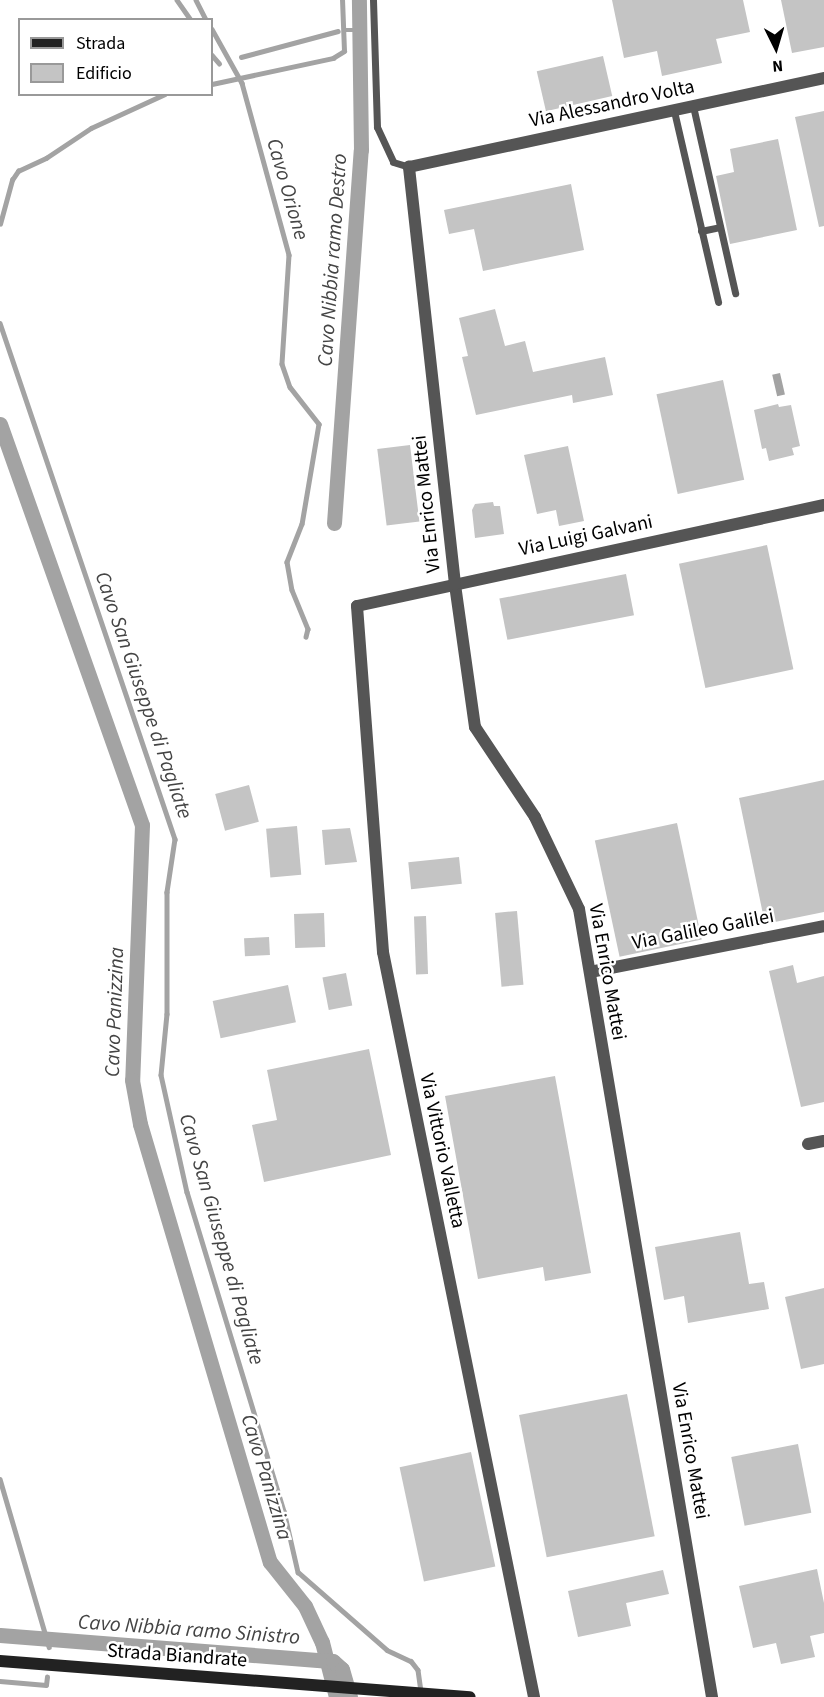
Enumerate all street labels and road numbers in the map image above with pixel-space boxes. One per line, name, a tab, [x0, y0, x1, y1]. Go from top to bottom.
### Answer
street label: Via Alessandro Volta	[527, 75, 697, 133]
street label: Via Enrico Mattei	[408, 434, 446, 574]
street label: Via Luigi Galvani	[517, 510, 655, 562]
street label: Via Enrico Mattei	[583, 902, 631, 1042]
street label: Via Galileo Galilei	[630, 904, 776, 956]
street label: Via Vittorio Valletta	[414, 1071, 470, 1231]
street label: Via Enrico Mattei	[666, 1381, 714, 1521]
street label: Strada Biandrate	[106, 1639, 248, 1673]

